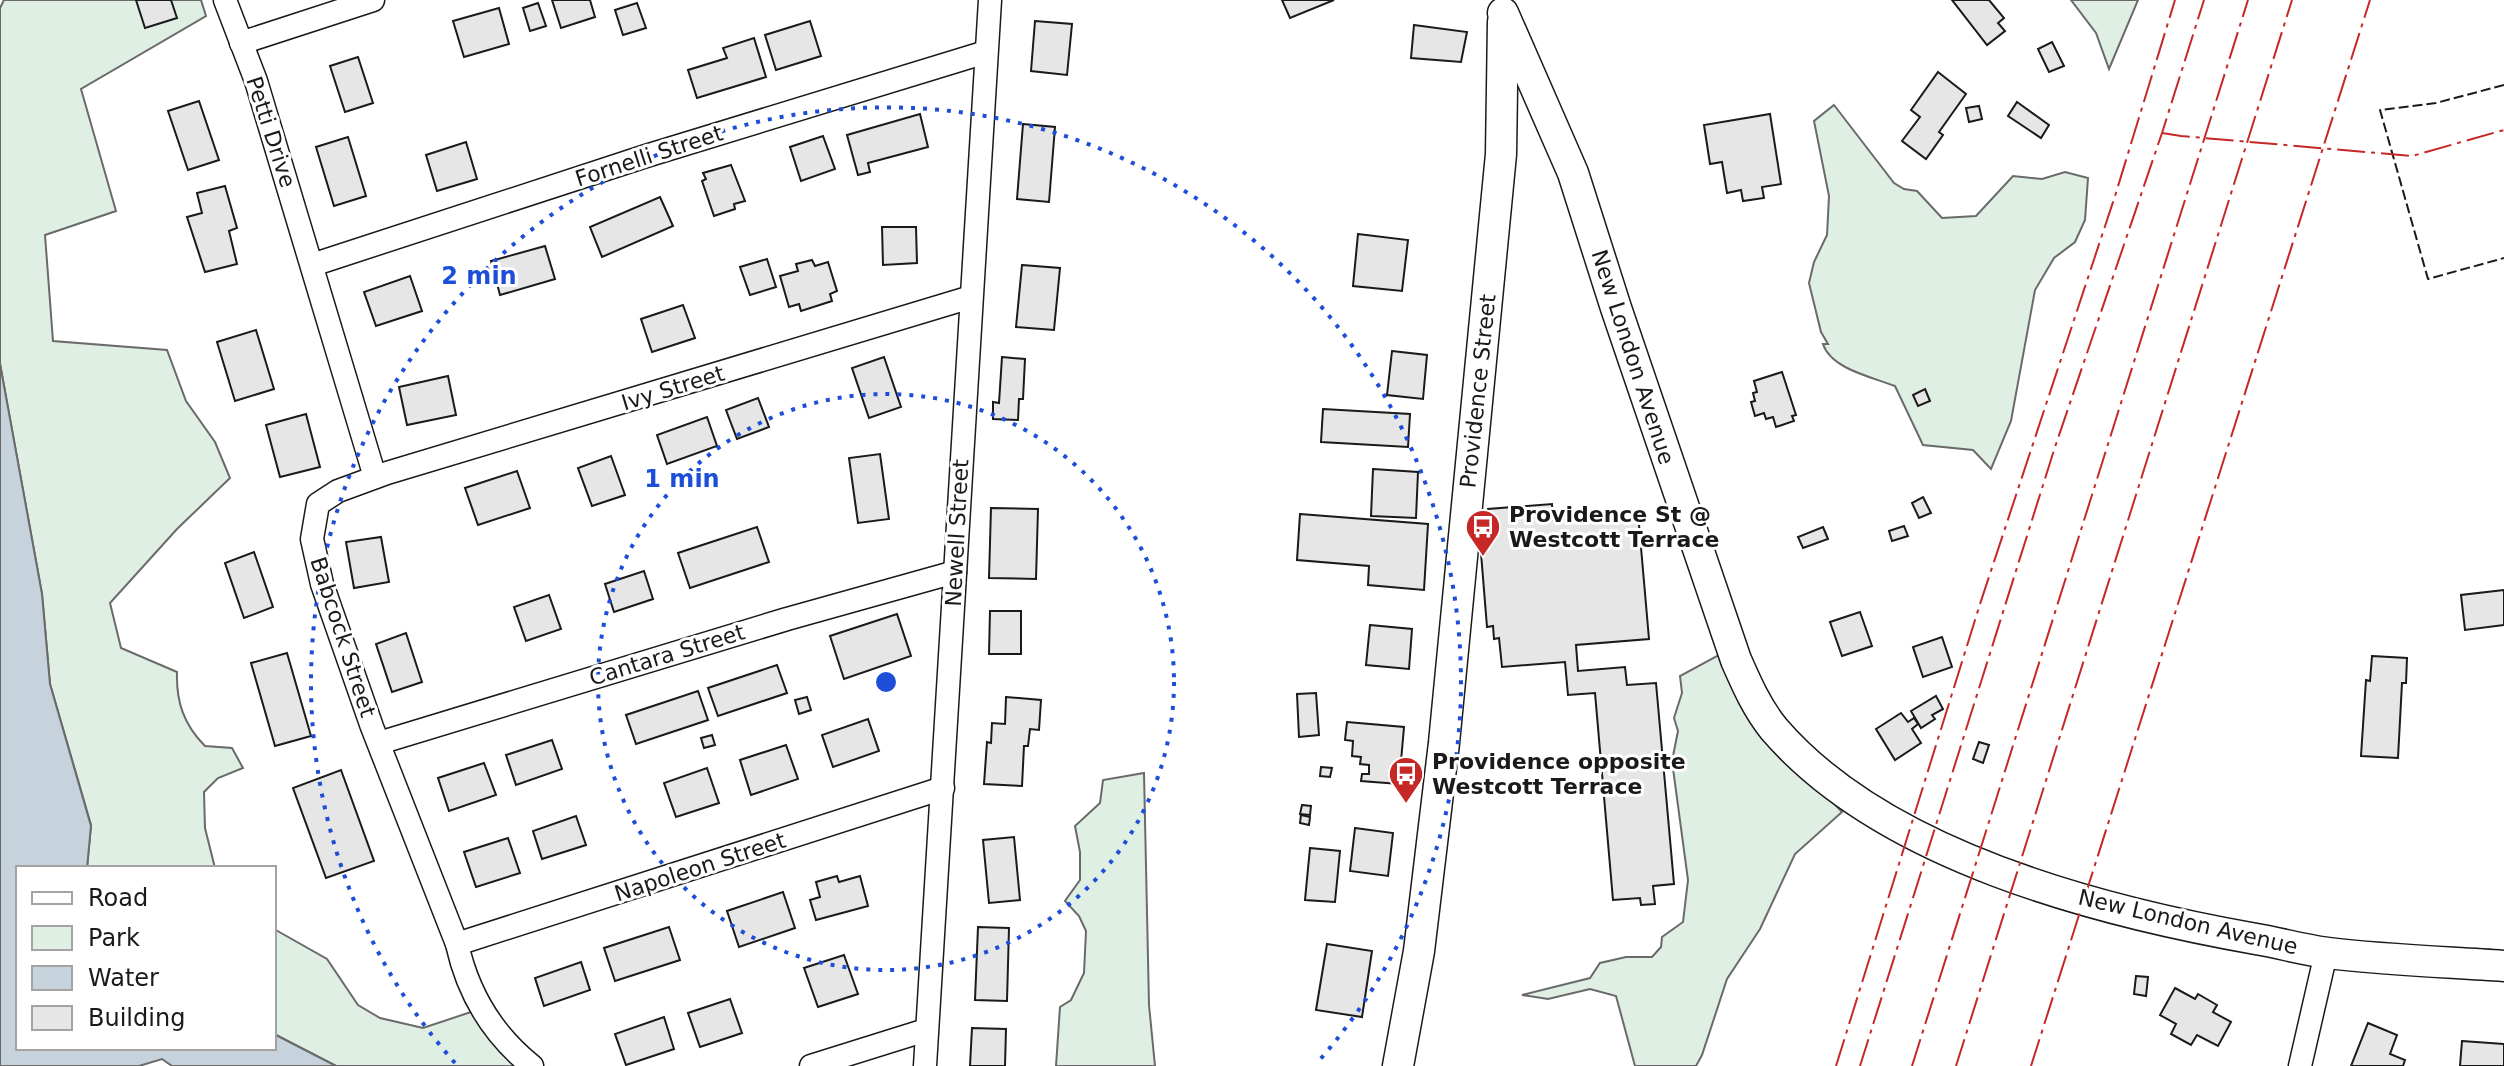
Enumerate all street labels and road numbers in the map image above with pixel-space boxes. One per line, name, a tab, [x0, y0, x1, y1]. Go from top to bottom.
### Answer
street label: Petti Drive	[241, 73, 301, 191]
street label: Fornelli Street	[572, 120, 726, 192]
street label: New London Avenue	[1586, 246, 1680, 468]
street label: Providence Street	[1455, 292, 1501, 489]
street label: Ivy Street	[618, 360, 728, 416]
street label: Newell Street	[941, 458, 973, 607]
street label: Babcock Street	[305, 554, 381, 721]
street label: Cantara Street	[586, 619, 748, 691]
street label: Napoleon Street	[611, 827, 789, 906]
street label: New London Avenue	[2076, 885, 2300, 959]

